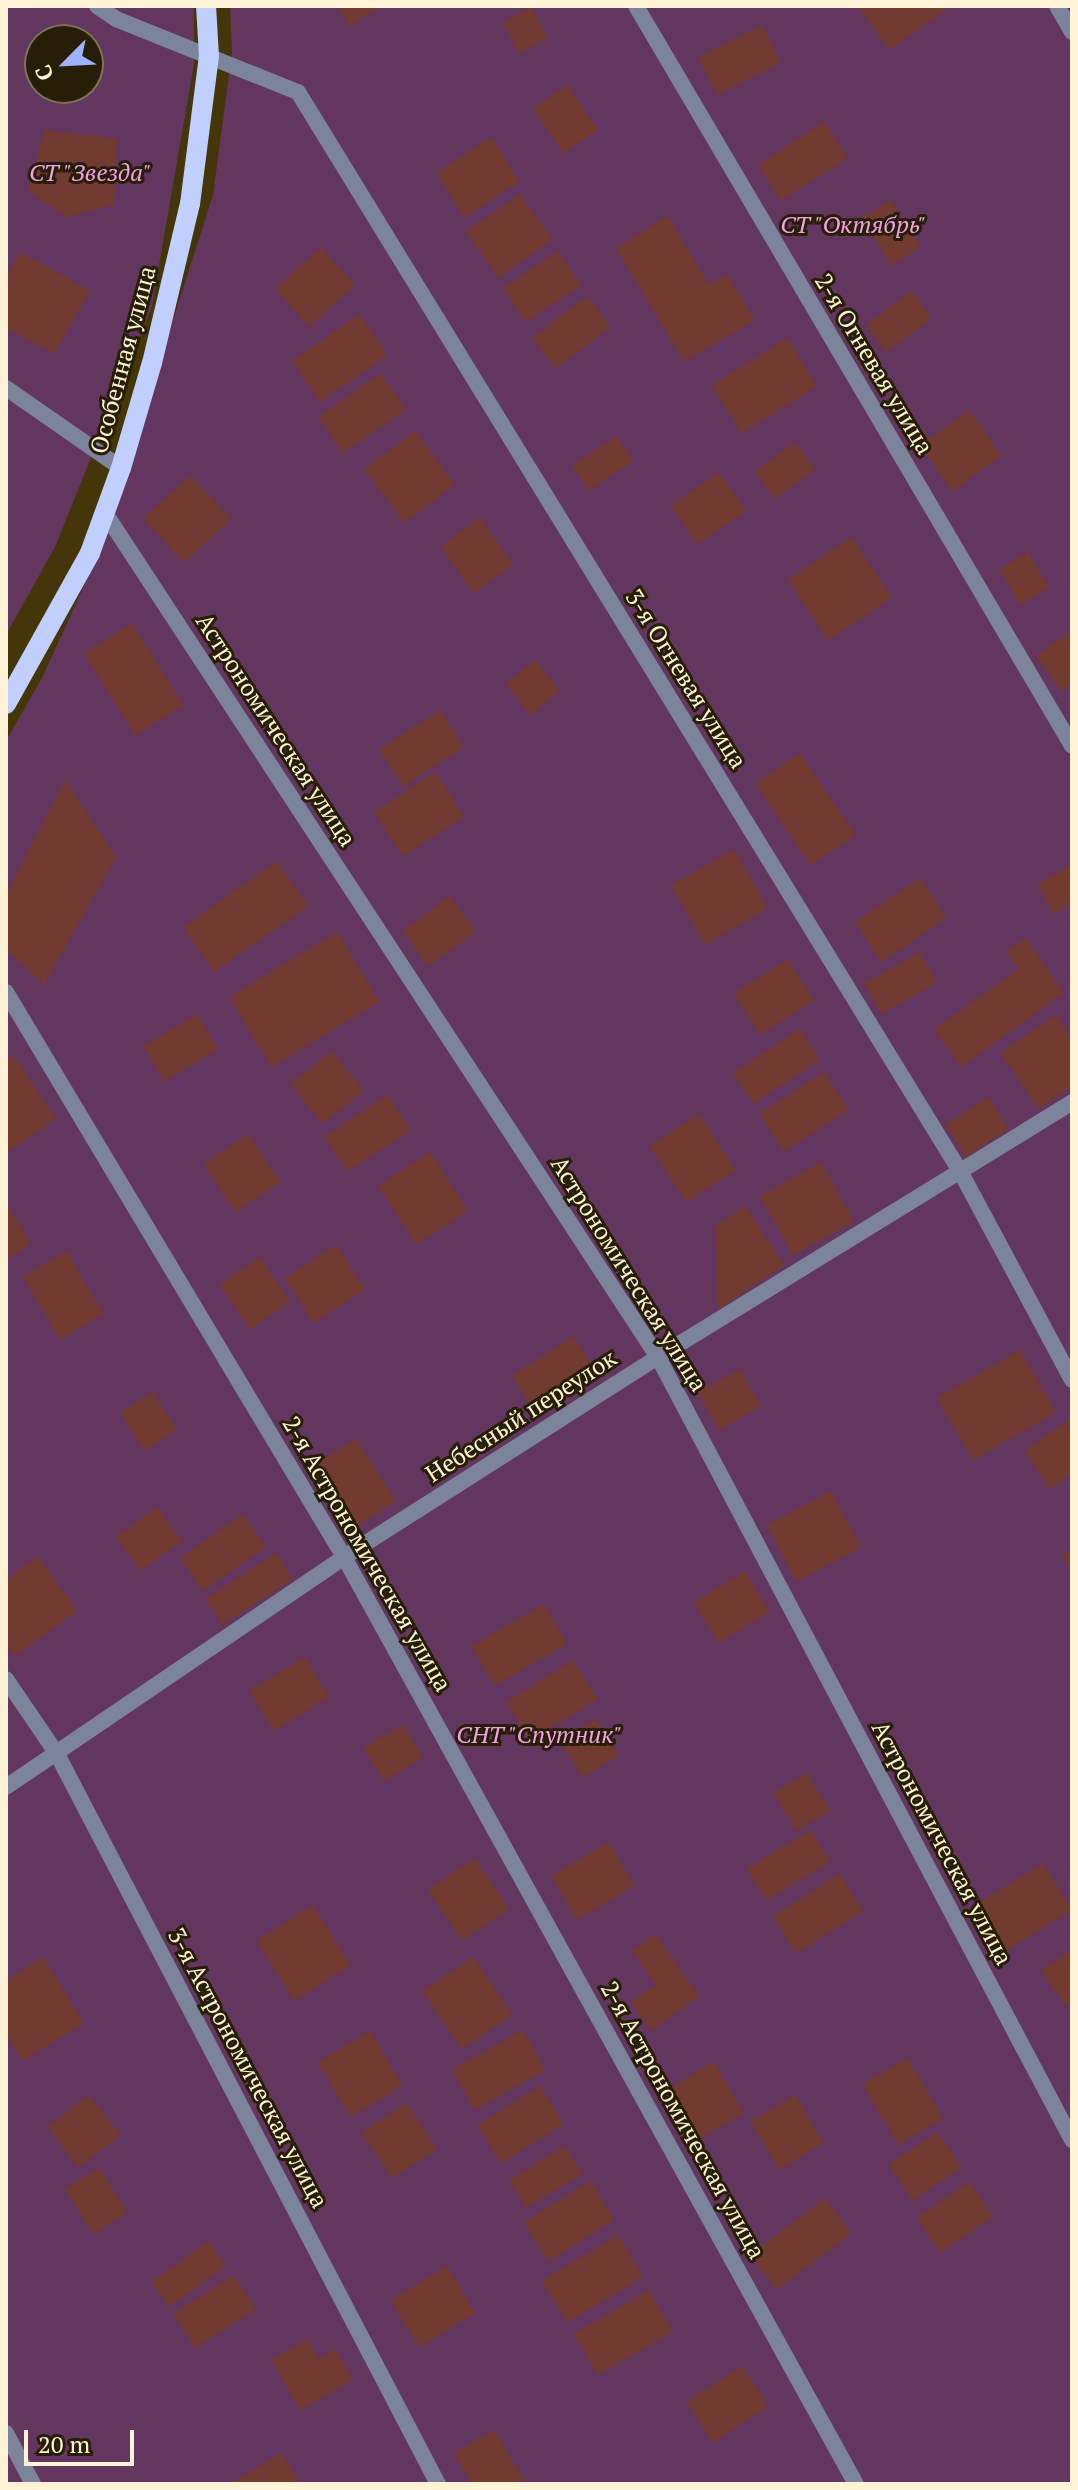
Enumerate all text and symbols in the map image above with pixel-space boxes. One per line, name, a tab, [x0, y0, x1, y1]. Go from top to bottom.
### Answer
north arrow	[24, 24, 104, 104]
text: С	[27, 61, 60, 86]
park label: СТ "Звезда"	[29, 159, 151, 187]
park label: СТ "Октябрь"	[780, 211, 926, 239]
street label: Особенная улица	[84, 263, 162, 457]
street label: 2-я Огневая улица	[809, 268, 939, 460]
street label: 3-я Огневая улица	[619, 584, 753, 774]
street label: Астрономическая улица	[190, 608, 362, 852]
street label: Астрономическая улица	[545, 1151, 713, 1397]
street label: Небесный переулок	[420, 1344, 622, 1488]
street label: 2-я Астрономическая улица	[276, 1411, 458, 1697]
street label: Астрономическая улица	[865, 1716, 1019, 1970]
park label: СНТ "Спутник"	[456, 1721, 622, 1749]
street label: 3-я Астрономическая улица	[162, 1923, 334, 2213]
street label: 2-я Астрономическая улица	[594, 1976, 772, 2264]
scale bar	[28, 2414, 138, 2464]
text: 20 m	[38, 2428, 90, 2460]

